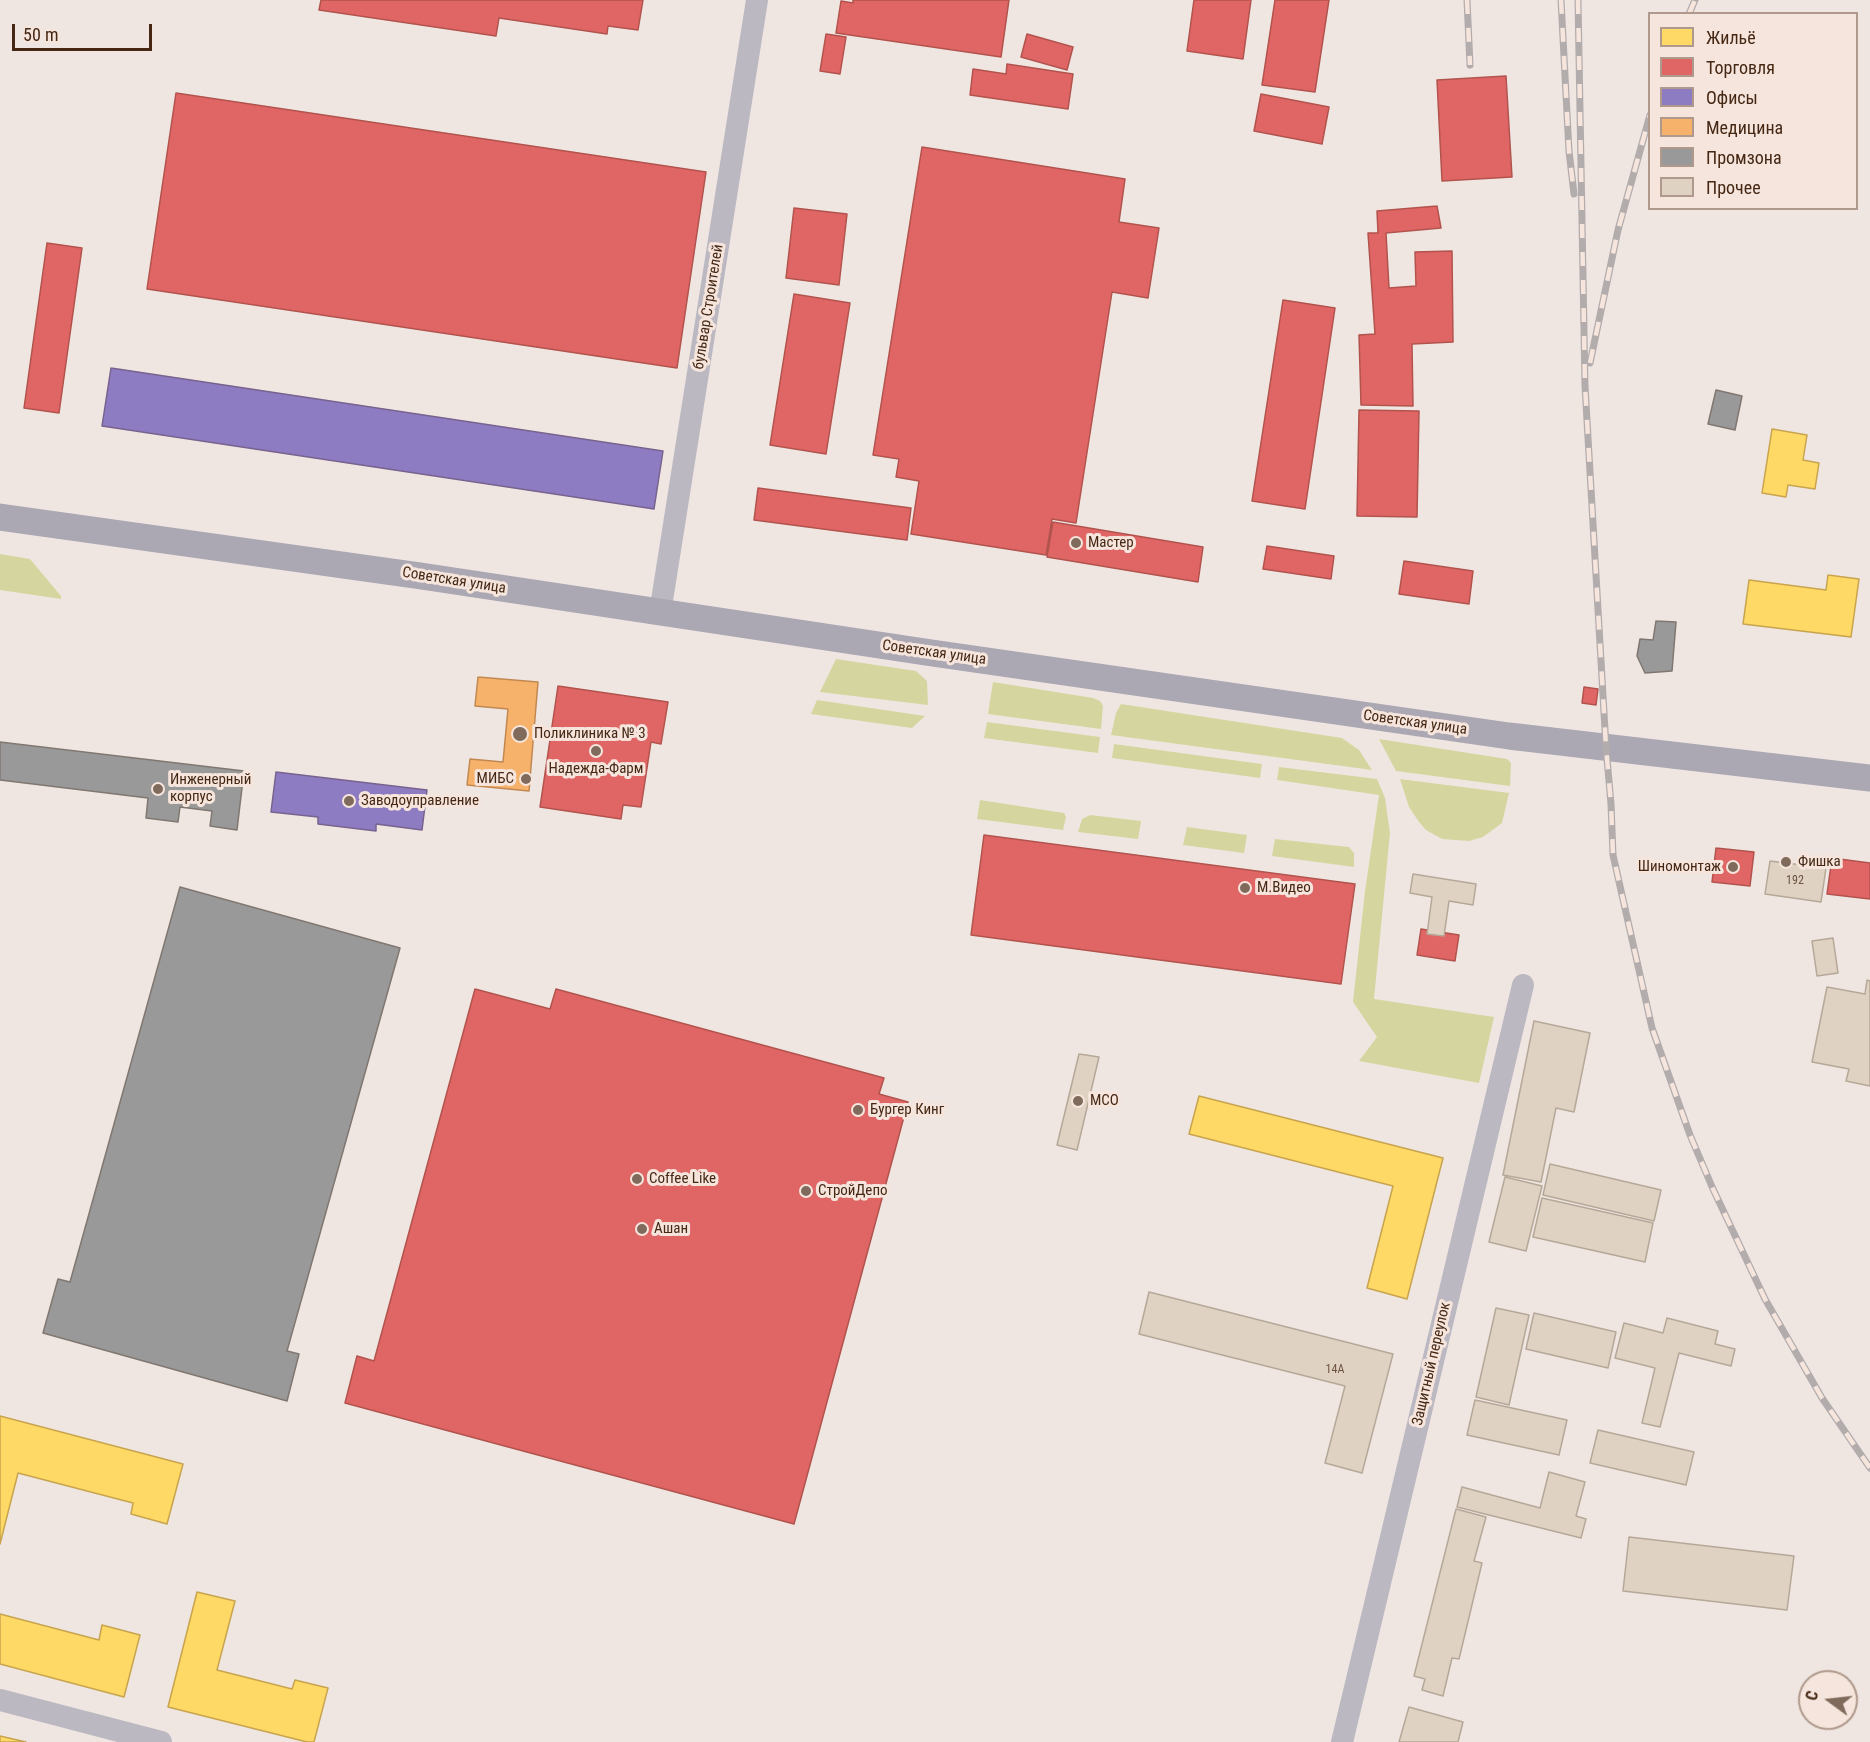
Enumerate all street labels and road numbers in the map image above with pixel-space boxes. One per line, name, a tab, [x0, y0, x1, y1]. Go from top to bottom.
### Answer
street label: бульвар Строителей	[690, 243, 728, 371]
street label: Советская улица	[401, 564, 507, 598]
street label: Советская улица	[881, 637, 987, 669]
street label: Советская улица	[1362, 707, 1468, 739]
street label: Защитный переулок	[1409, 1301, 1455, 1427]

